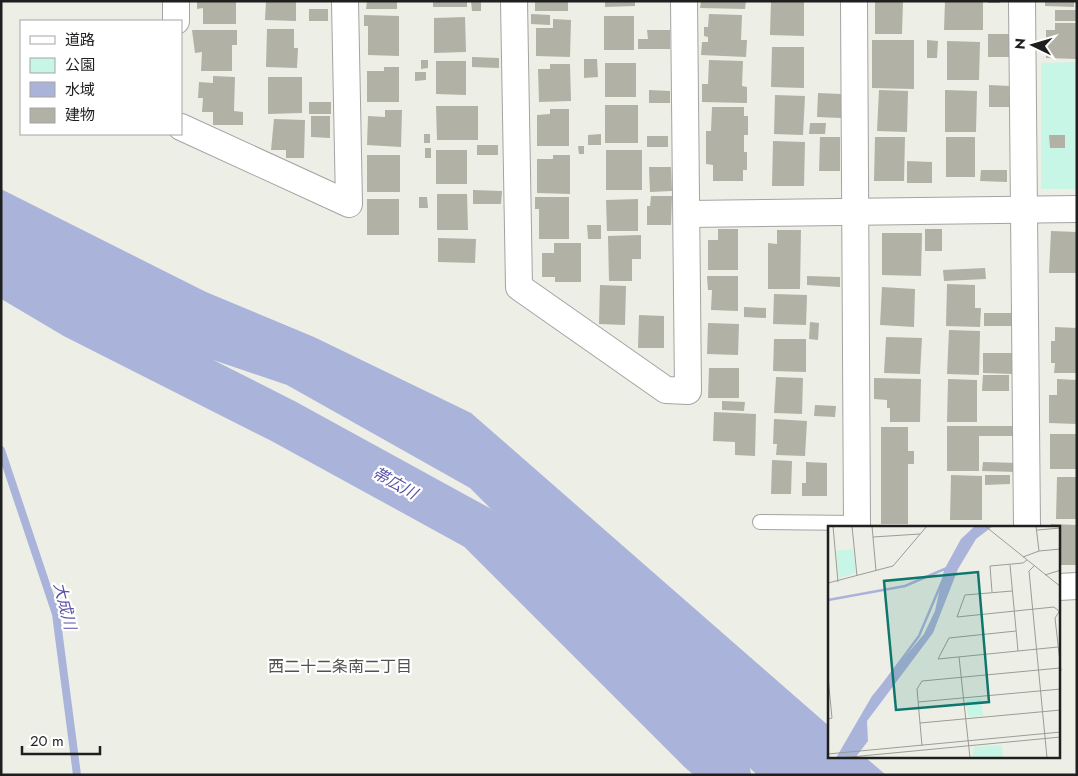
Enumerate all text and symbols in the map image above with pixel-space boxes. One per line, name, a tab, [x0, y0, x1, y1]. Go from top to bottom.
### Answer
legend	[20, 20, 182, 135]
north arrow	[1008, 20, 1058, 70]
text: 道路	[65, 29, 95, 51]
text: N	[1010, 37, 1030, 50]
text: 公園	[65, 54, 95, 76]
text: 水域	[65, 79, 95, 101]
text: 建物	[65, 104, 95, 126]
water label: 帯広川	[368, 461, 423, 506]
inset map	[828, 526, 1060, 758]
water label: 大成川	[48, 580, 82, 634]
district label: 西二十二条南二丁目	[268, 655, 412, 678]
scale bar	[22, 724, 100, 756]
text: 20 m	[30, 730, 64, 752]

